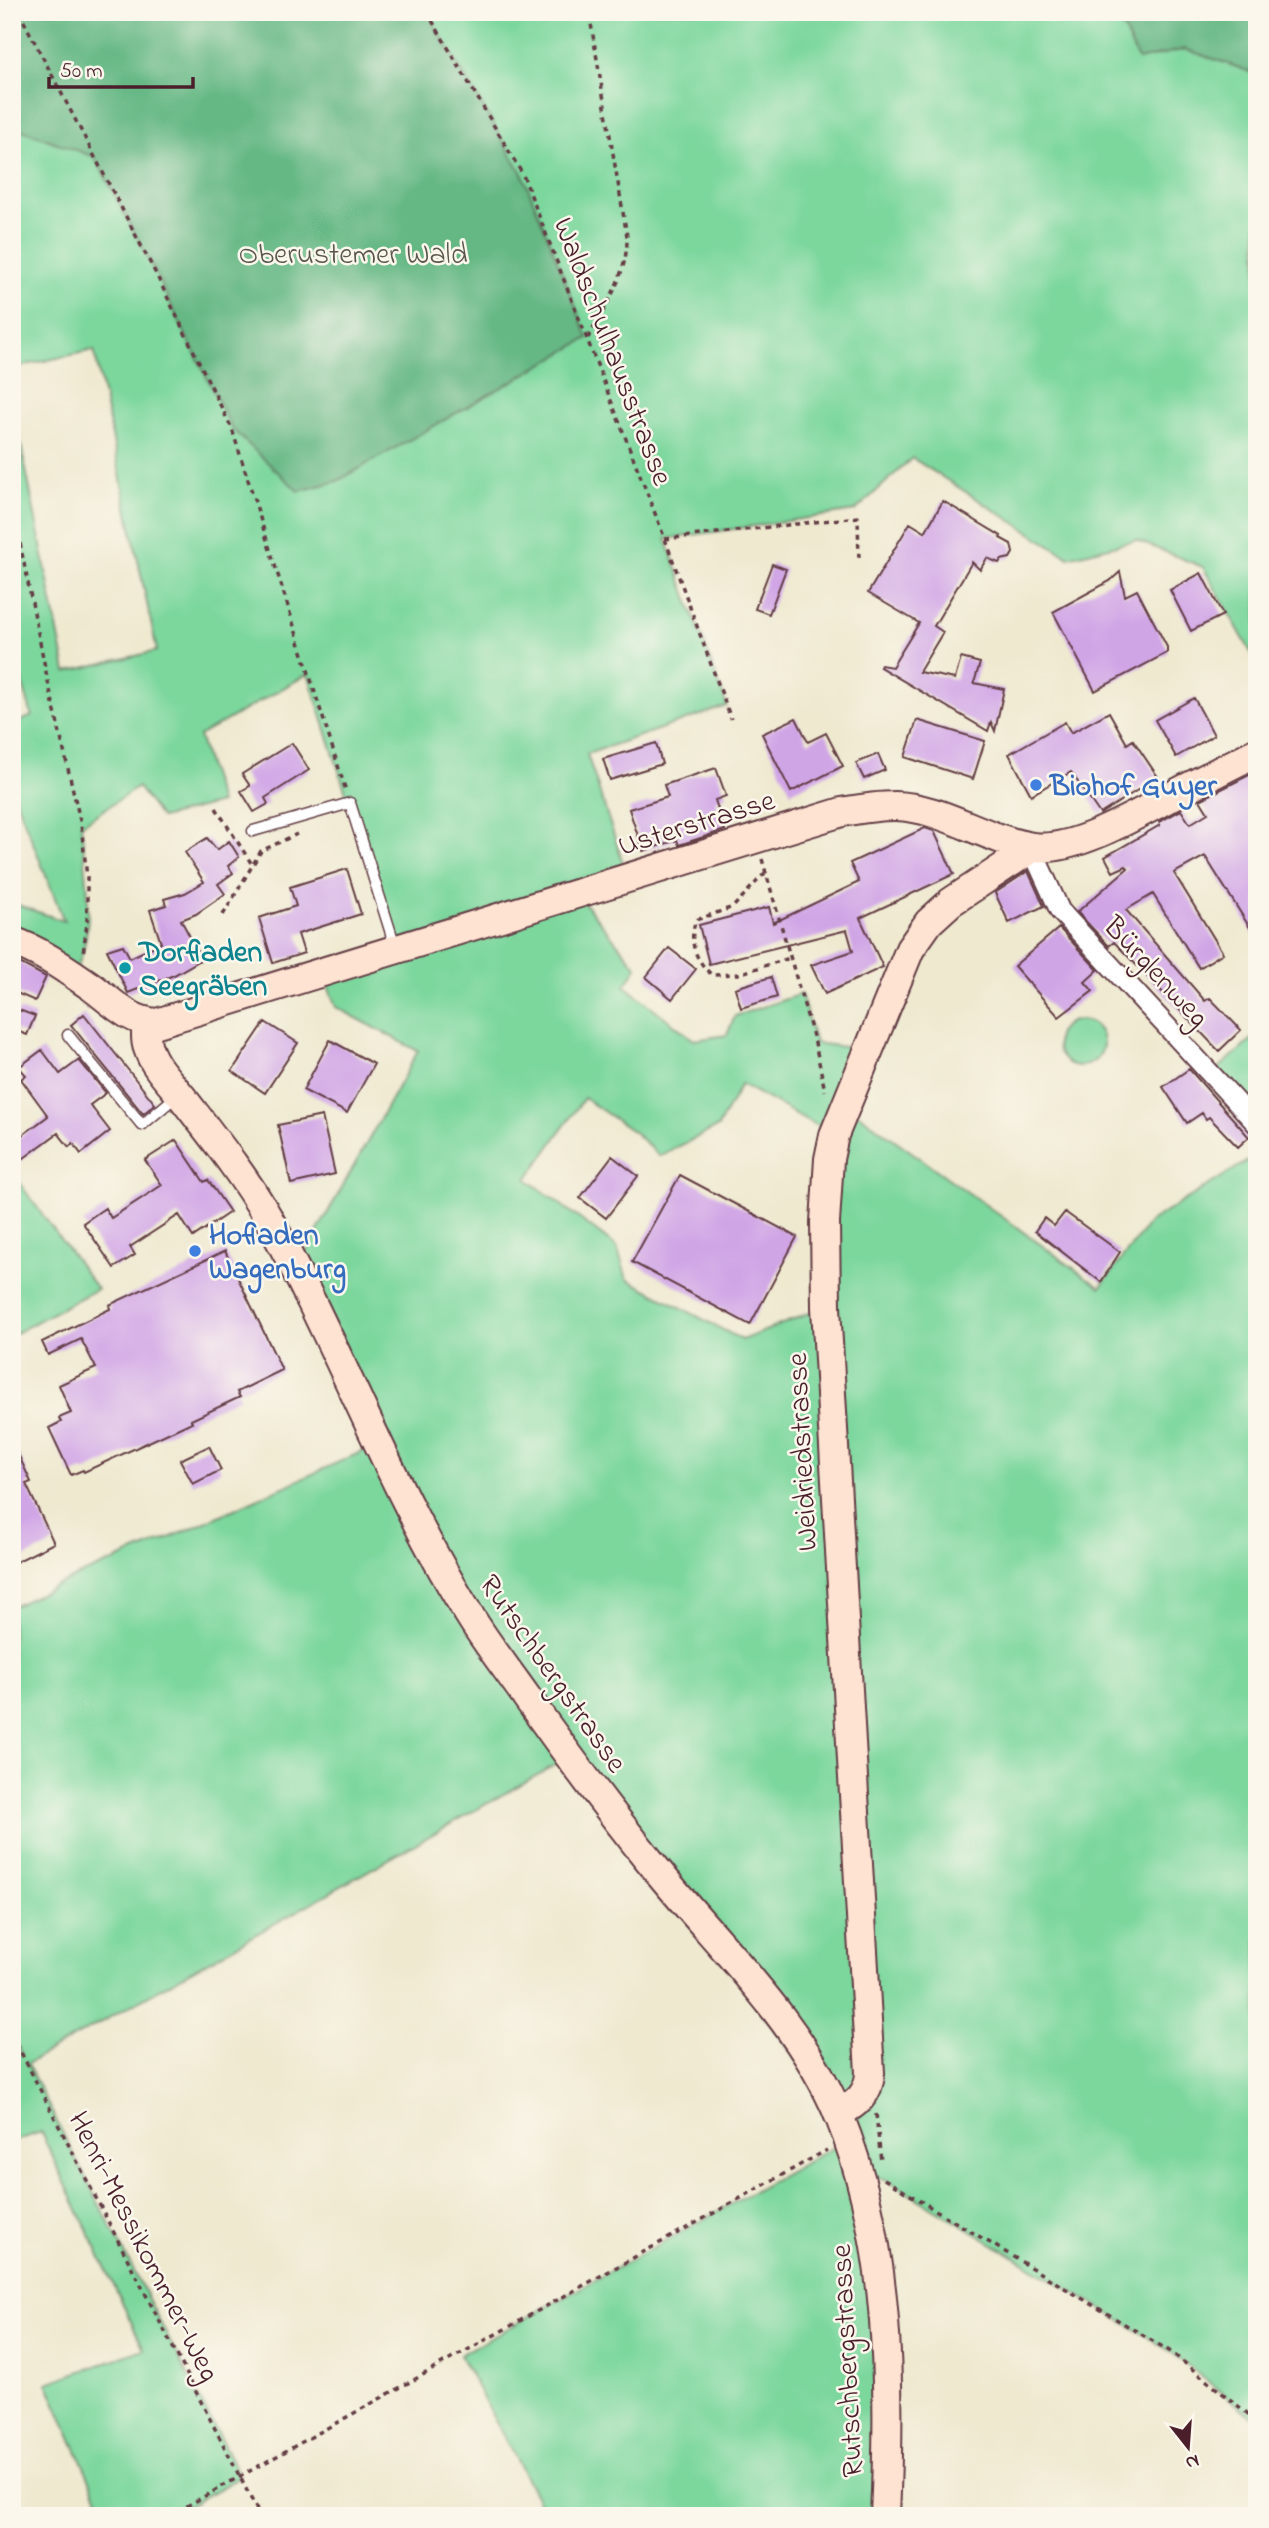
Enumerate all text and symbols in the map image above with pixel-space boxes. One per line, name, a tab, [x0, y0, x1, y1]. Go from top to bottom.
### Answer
scale bar	[49, 46, 192, 90]
text: 50 m	[60, 57, 103, 87]
street label: Waldschulhausstrasse	[540, 212, 683, 493]
park label: Oberustemer Wald	[238, 234, 468, 278]
place label: Biohof Guyer	[1048, 766, 1218, 810]
marker: Biohof Guyer	[1028, 777, 1044, 793]
street label: Usterstrasse	[613, 780, 781, 870]
street label: Bürglenweg	[1091, 907, 1218, 1039]
place label: Dorfladen Seegräben	[137, 932, 267, 1011]
marker: Dorfladen Seegräben	[117, 960, 133, 976]
place label: Hofladen Wagenburg	[209, 1215, 346, 1294]
marker: Hofladen Wagenburg	[187, 1243, 203, 1259]
street label: Weidriedstrasse	[777, 1351, 831, 1552]
street label: Rutschbergstrasse	[467, 1566, 637, 1783]
street label: Henri-Messikommer-Weg	[55, 2104, 230, 2390]
street label: Rutschbergstrasse	[821, 2243, 877, 2479]
north arrow	[1154, 2412, 1224, 2482]
text: N	[1182, 2446, 1202, 2476]

